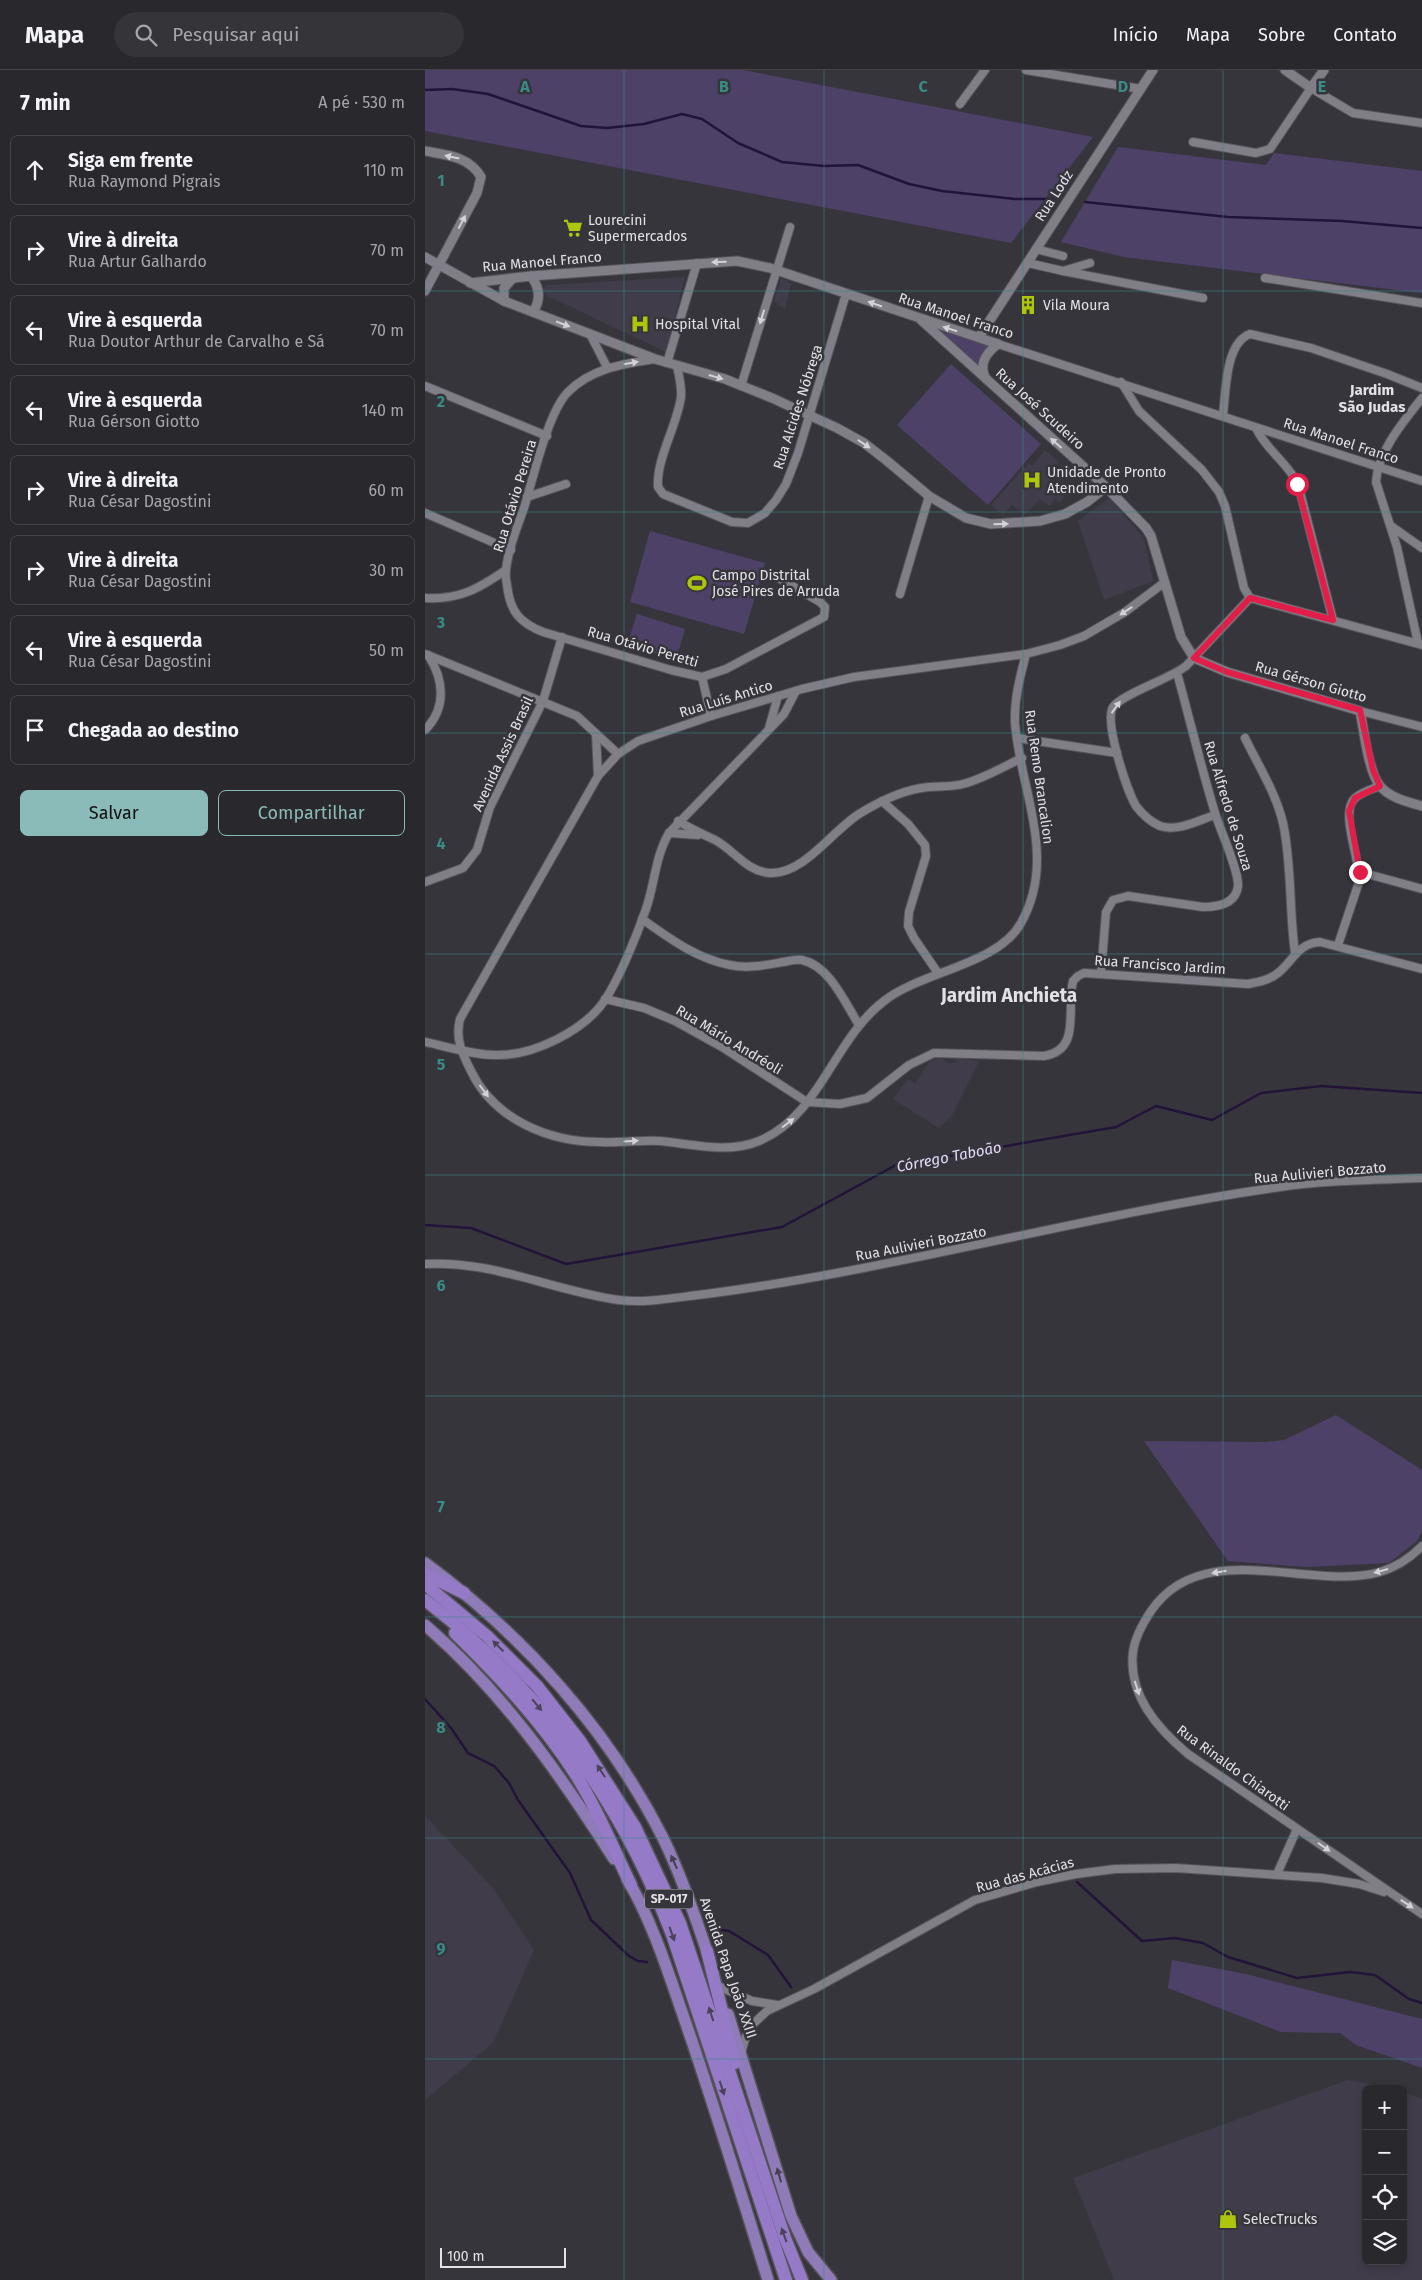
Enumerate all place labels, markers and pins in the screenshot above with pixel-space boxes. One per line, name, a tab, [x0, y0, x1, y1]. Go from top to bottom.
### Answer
place label: Lourecini Supermercados	[588, 212, 687, 245]
supermarket icon: Lourecini Supermercados	[562, 217, 584, 239]
building icon: Vila Moura	[1017, 294, 1039, 316]
place label: Vila Moura	[1043, 297, 1110, 314]
hospital icon: Hospital Vital	[629, 313, 651, 335]
place label: Hospital Vital	[655, 316, 740, 333]
place label: Unidade de Pronto Atendimento	[1047, 464, 1166, 497]
hospital icon: Unidade de Pronto Atendimento	[1021, 469, 1043, 491]
place label: Campo Distrital José Pires de Arruda	[712, 567, 840, 600]
sports icon: Campo Distrital José Pires de Arruda	[686, 572, 708, 594]
shop icon: SelecTrucks	[1217, 2208, 1239, 2230]
place label: SelecTrucks	[1243, 2211, 1318, 2228]

